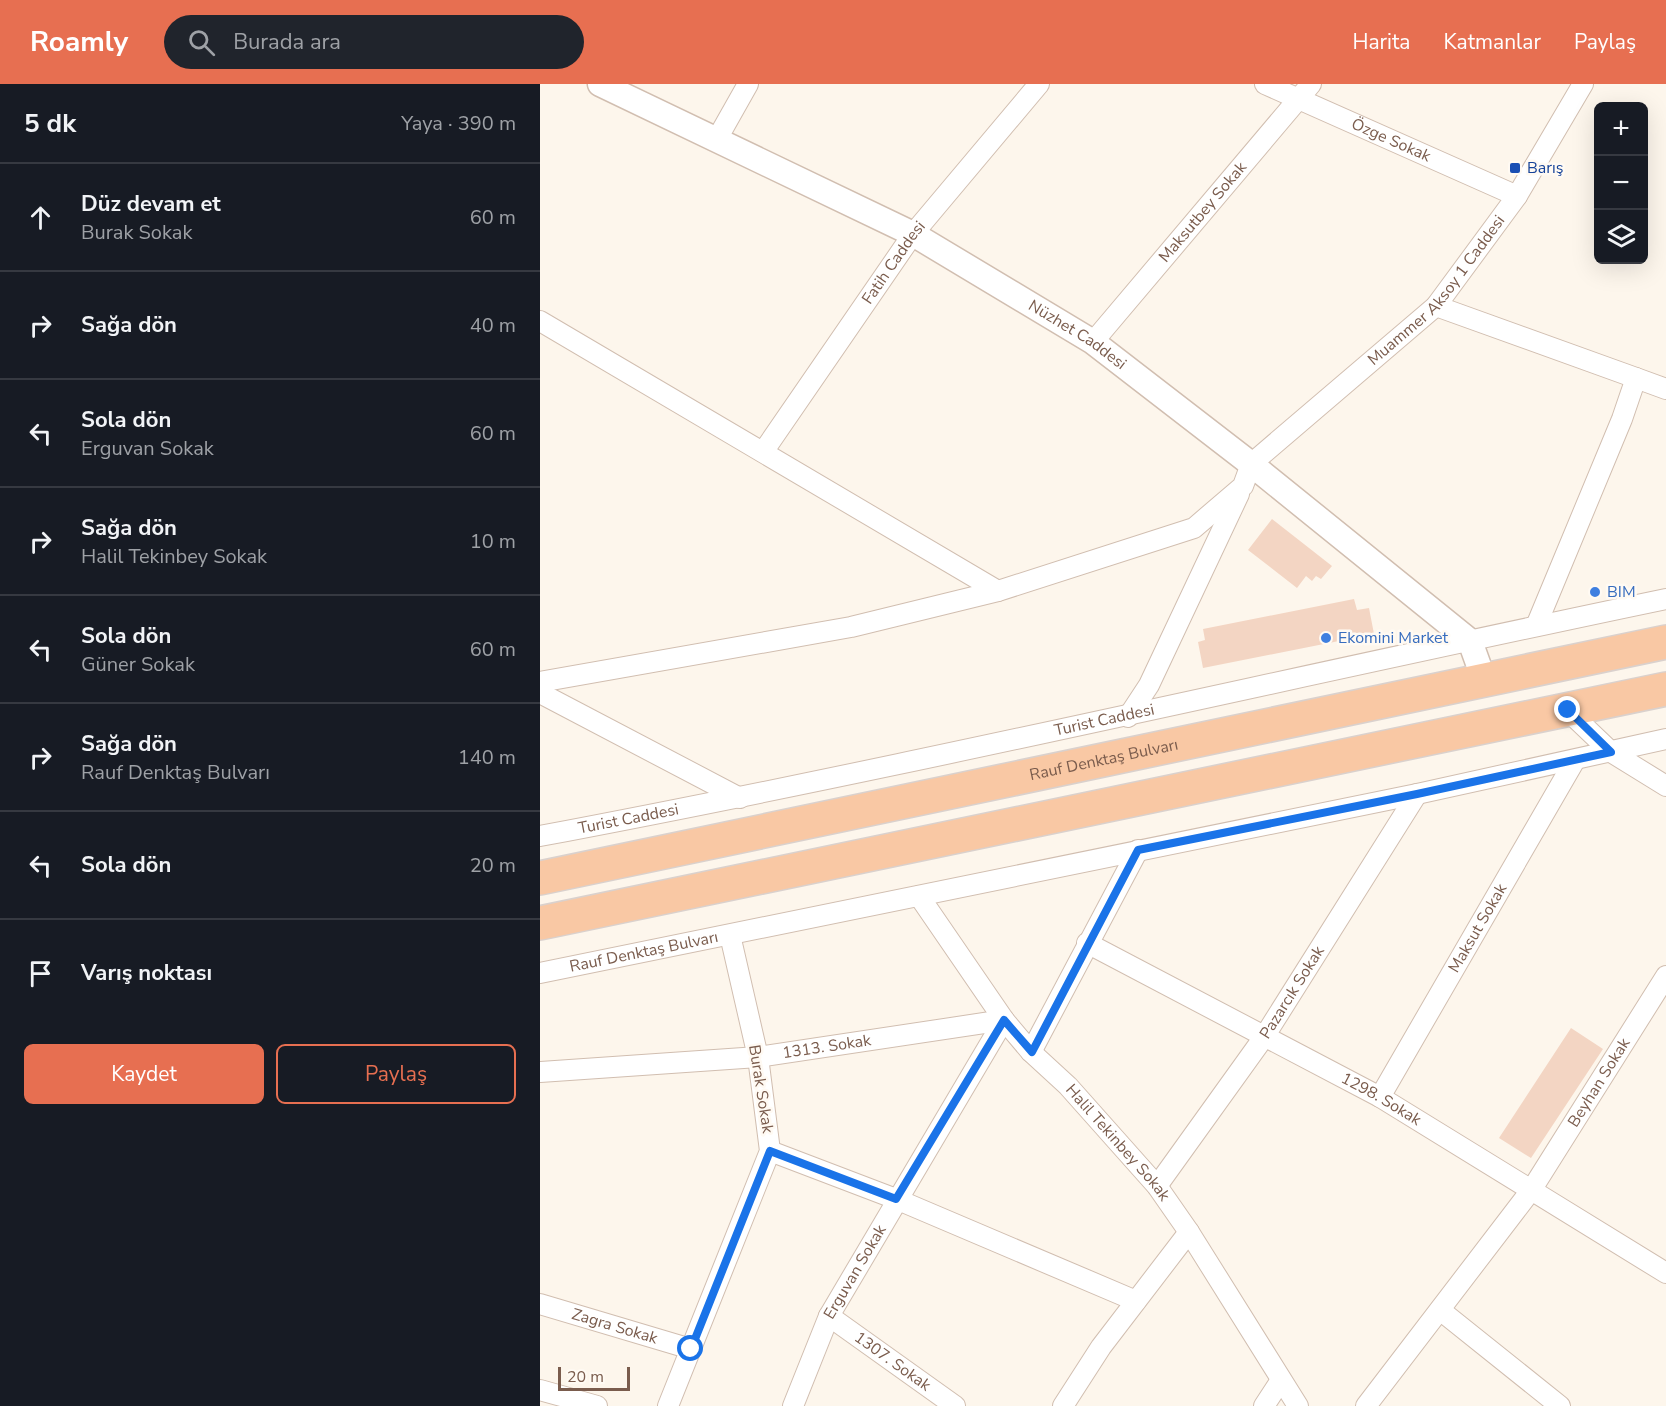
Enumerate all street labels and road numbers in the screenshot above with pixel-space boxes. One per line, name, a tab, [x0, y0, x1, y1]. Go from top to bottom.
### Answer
street label: Özge Sokak	[1348, 113, 1435, 168]
street label: Maksutbey Sokak	[1154, 156, 1252, 267]
street label: Muammer Aksoy 1 Caddesi	[1363, 211, 1510, 371]
street label: Fatih Caddesi	[857, 216, 930, 309]
street label: Nüzhet Caddesi	[1024, 295, 1131, 375]
street label: Turist Caddesi	[1052, 698, 1156, 742]
street label: Rauf Denktaş Bulvarı	[1027, 734, 1180, 786]
street label: Turist Caddesi	[576, 798, 681, 840]
street label: Maksut Sokak	[1443, 879, 1513, 977]
street label: Rauf Denktaş Bulvarı	[568, 926, 720, 978]
street label: Pazarcık Sokak	[1254, 941, 1330, 1043]
street label: 1313. Sokak	[781, 1029, 874, 1064]
street label: Beyhan Sokak	[1563, 1033, 1636, 1131]
street label: Burak Sokak	[743, 1043, 779, 1136]
street label: 1298. Sokak	[1337, 1067, 1426, 1131]
street label: Halil Tekinbey Sokak	[1060, 1079, 1176, 1206]
street label: Erguvan Sokak	[818, 1220, 892, 1323]
street label: Zagra Sokak	[569, 1303, 661, 1350]
street label: 1307. Sokak	[850, 1326, 936, 1397]

